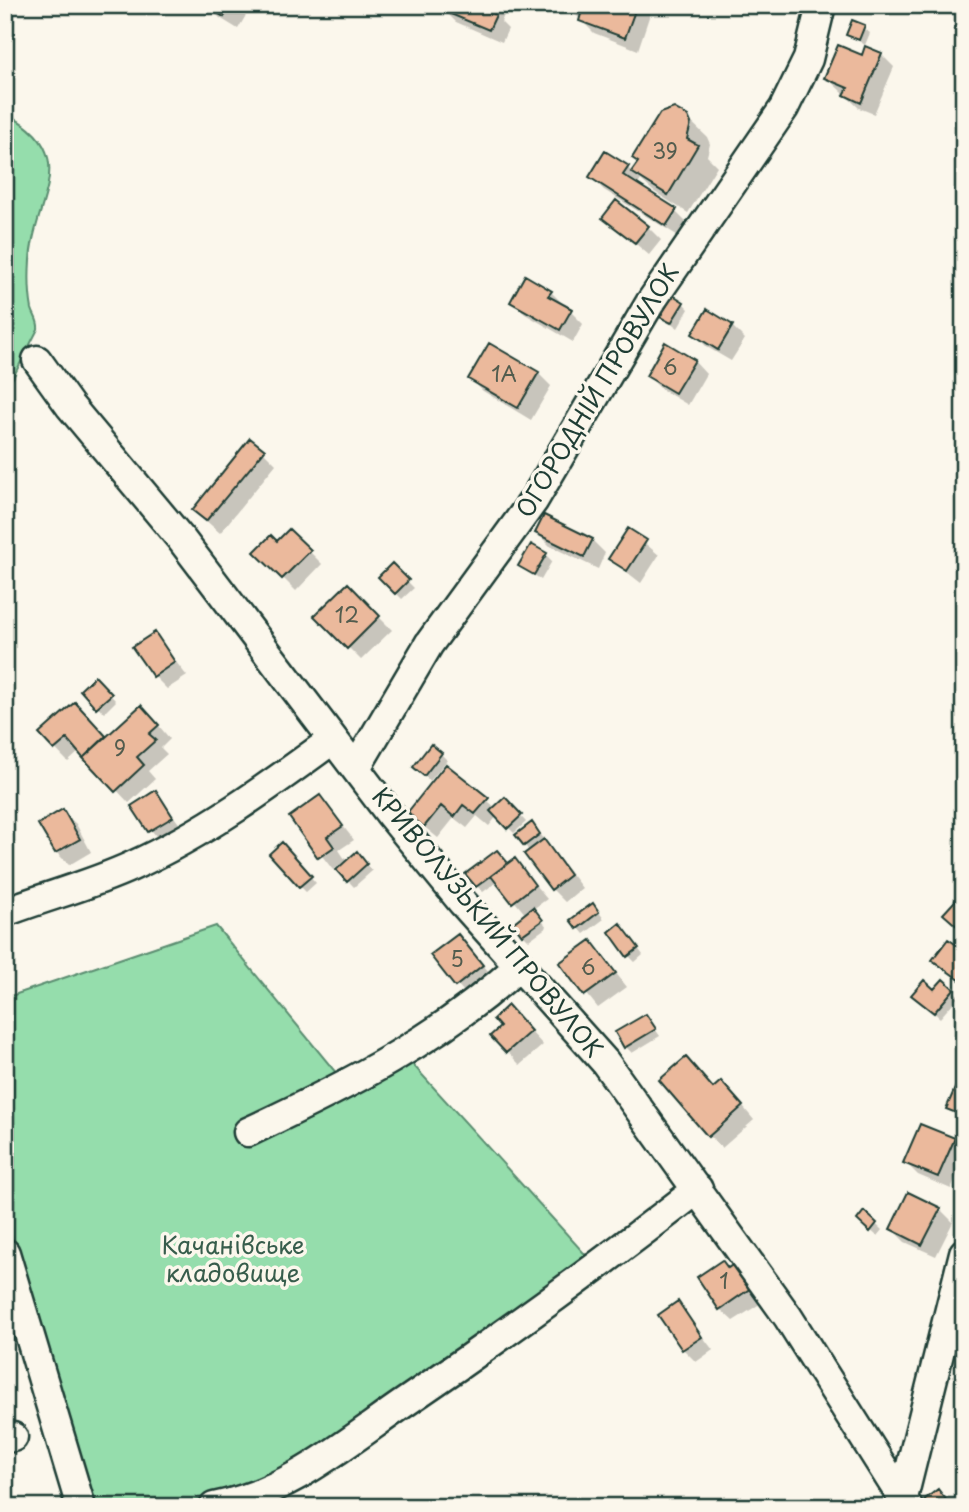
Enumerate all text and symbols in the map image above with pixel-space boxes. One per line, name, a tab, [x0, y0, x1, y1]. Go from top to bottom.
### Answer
house number: 39	[652, 134, 678, 166]
street label: ОГОРОДНІЙ ПРОВУЛОК	[506, 256, 687, 524]
house number: 6	[663, 350, 677, 382]
house number: 1А	[491, 357, 517, 389]
house number: 12	[335, 598, 359, 630]
house number: 9	[114, 731, 126, 763]
street label: КРИВОЛУЗЬКИЙ ПРОВУЛОК	[365, 779, 613, 1065]
house number: 5	[450, 942, 464, 974]
house number: 6	[581, 950, 595, 982]
park label: Качанівське кладовище	[161, 1226, 305, 1290]
house number: 1	[719, 1264, 729, 1296]

